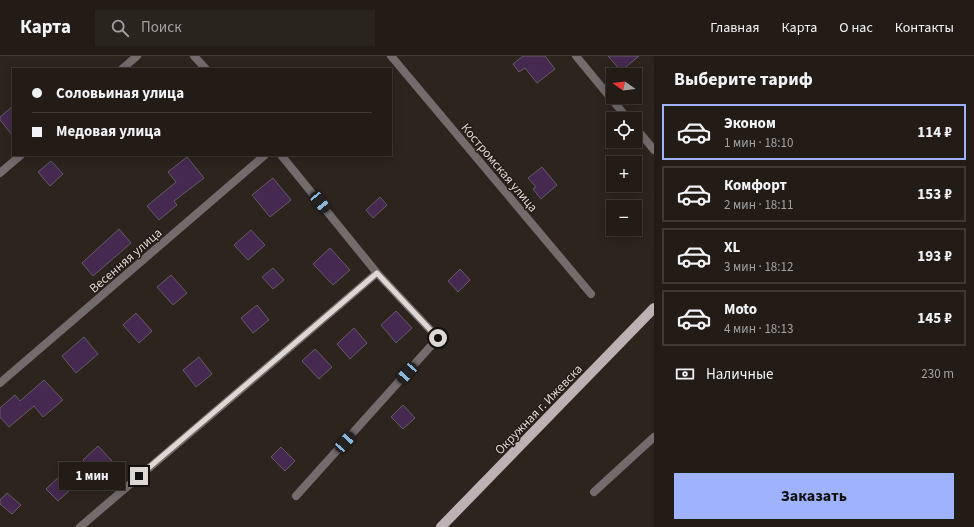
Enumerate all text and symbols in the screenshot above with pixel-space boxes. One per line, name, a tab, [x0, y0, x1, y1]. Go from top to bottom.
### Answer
search box	[95, 10, 375, 46]
text: Карта	[20, 14, 71, 41]
icon: search	[109, 17, 131, 39]
text: Поиск	[141, 17, 182, 38]
text: Главная	[710, 18, 759, 38]
text: Карта	[781, 18, 817, 38]
text: О нас	[839, 18, 873, 38]
text: Контакты	[895, 18, 954, 38]
text: Выберите тариф	[674, 67, 813, 92]
north arrow	[606, 68, 642, 104]
map controls	[606, 68, 642, 236]
text: Соловьиная улица	[56, 83, 184, 104]
button: locate	[606, 112, 642, 148]
text: Эконом	[724, 113, 776, 134]
icon: car	[676, 114, 712, 150]
street label: Костромская улица	[457, 119, 542, 216]
text: Медовая улица	[56, 121, 161, 142]
text: 114 ₽	[917, 122, 952, 143]
text: 1 мин · 18:10	[724, 134, 793, 152]
button: +	[606, 156, 642, 192]
text: Комфорт	[724, 175, 787, 196]
icon: car	[676, 176, 712, 212]
text: 153 ₽	[917, 184, 952, 205]
car	[308, 189, 332, 215]
text: 2 мин · 18:11	[724, 196, 793, 214]
button: −	[606, 200, 642, 236]
street label: Весенняя улица	[85, 224, 166, 297]
text: XL	[724, 237, 740, 258]
icon: car	[676, 238, 712, 274]
text: 193 ₽	[917, 246, 952, 267]
text: 3 мин · 18:12	[724, 258, 793, 276]
text: Moto	[724, 299, 757, 320]
icon: car	[676, 300, 712, 336]
text: 145 ₽	[917, 308, 952, 329]
text: 4 мин · 18:13	[724, 320, 793, 338]
route start	[429, 329, 447, 347]
car	[395, 360, 419, 386]
street label: Окружная г. Ижевска	[491, 361, 587, 459]
icon: cash	[674, 363, 696, 385]
text: Наличные	[706, 364, 773, 385]
text: 230 m	[921, 365, 954, 383]
car	[333, 429, 357, 455]
callout: 1 мин	[59, 462, 125, 490]
text: 1 мин	[75, 467, 109, 485]
route end	[130, 467, 148, 485]
button: Заказать	[674, 473, 954, 519]

